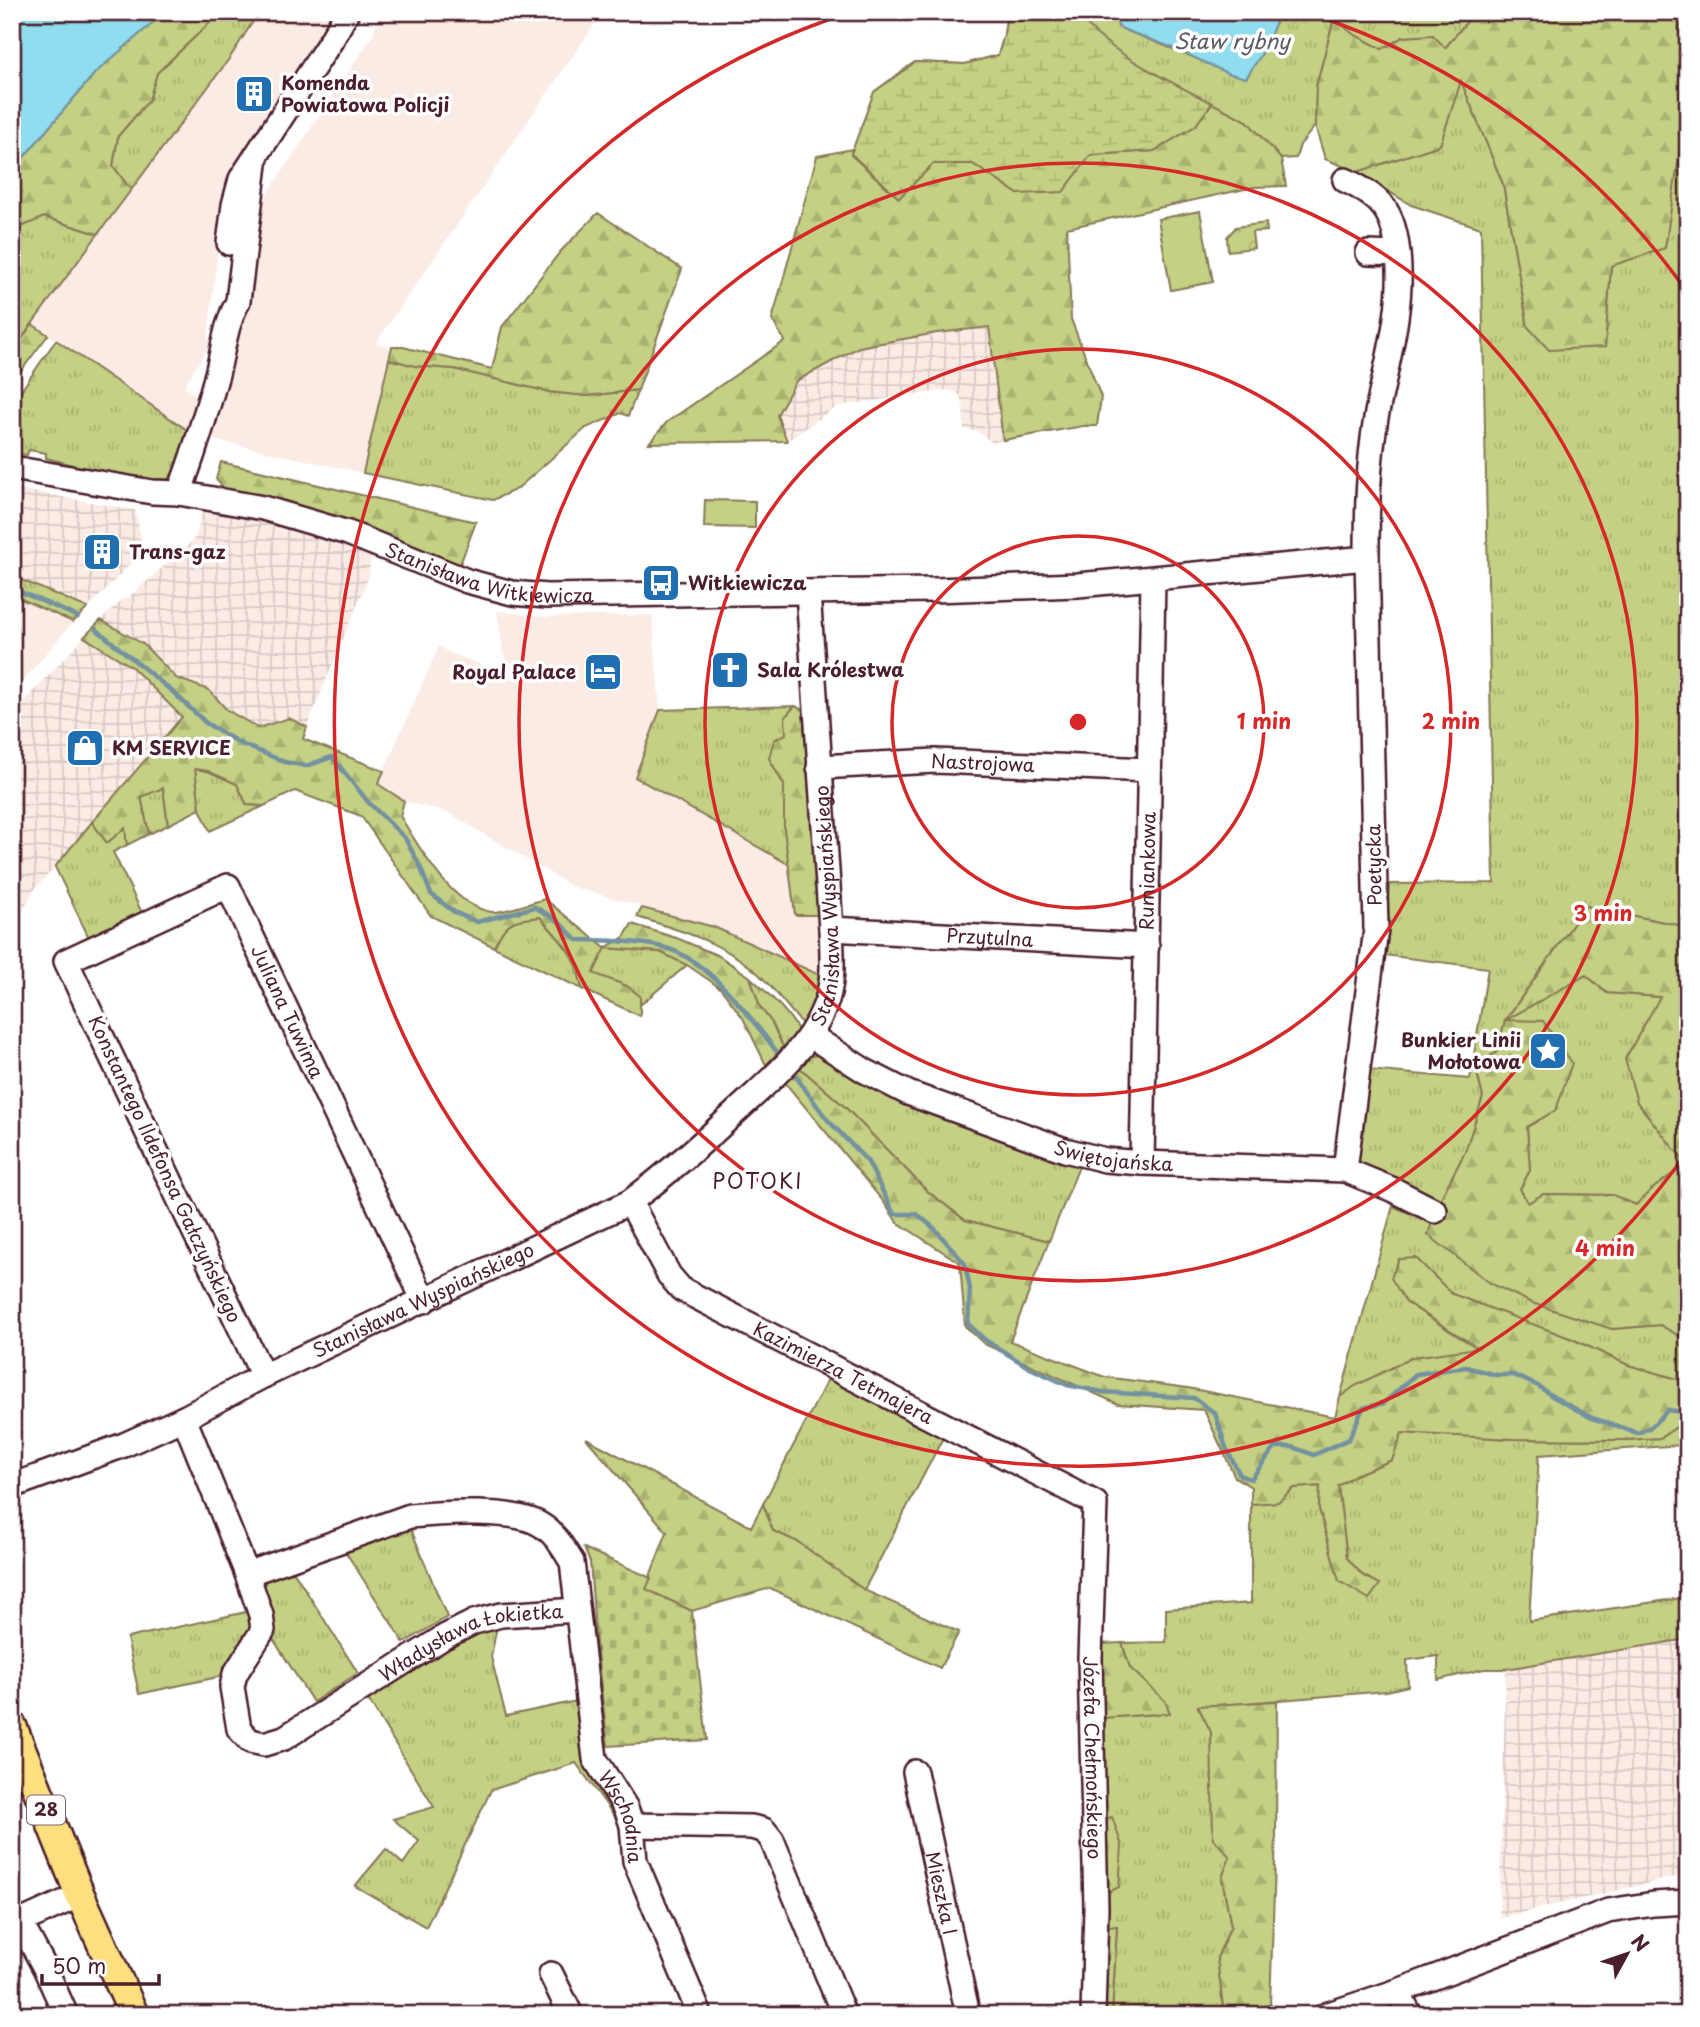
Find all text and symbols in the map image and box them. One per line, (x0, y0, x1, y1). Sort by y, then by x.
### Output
water label: Staw rybny (1174, 24, 1292, 56)
place label: Komenda Powiatowa Policji (281, 68, 450, 118)
building icon: Komenda Powiatowa Policji (233, 73, 275, 115)
building icon: Trans-gaz (81, 531, 123, 573)
street label: Stanisława Witkiewicza (381, 534, 594, 609)
place label: Trans-gaz (129, 537, 226, 565)
bus stop icon: Witkiewicza (640, 562, 682, 604)
place label: Witkiewicza (688, 568, 807, 596)
church icon: Sala Królestwa (709, 649, 751, 691)
hotel icon: Royal Palace (582, 651, 624, 693)
place label: Sala Królestwa (757, 655, 904, 683)
place label: Royal Palace (452, 657, 576, 685)
text: 1 min (1237, 704, 1291, 736)
text: 2 min (1422, 704, 1480, 736)
centre of rings (1066, 710, 1090, 734)
shop icon: KM SERVICE (64, 727, 106, 769)
place label: KM SERVICE (112, 733, 231, 761)
street label: Nastrojowa (930, 746, 1035, 778)
street label: Stanisława Wyspiańskiego (803, 785, 845, 1030)
street label: Rumiankowa (1131, 812, 1162, 931)
street label: Poetycka (1358, 824, 1388, 906)
text: 3 min (1573, 896, 1633, 928)
street label: Przytulna (946, 920, 1034, 953)
street label: Juliana Tuwima (245, 940, 332, 1083)
street label: Konstantego Ildefonsa Gałczyńskiego (82, 1010, 250, 1327)
place label: Bunkier Linii Mołotowa (1401, 1025, 1521, 1075)
place icon: Bunkier Linii Mołotowa (1527, 1030, 1569, 1072)
street label: Świętojańska (1050, 1132, 1174, 1177)
district label: POTOKI (712, 1164, 804, 1196)
text: 4 min (1575, 1231, 1635, 1263)
street label: Stanisława Wyspiańskiego (308, 1235, 538, 1364)
street label: Kazimierza Tetmajera (749, 1314, 939, 1430)
street label: Władysława Łokietka (373, 1596, 564, 1688)
street label: Józefa Chełmońskiego (1077, 1656, 1110, 1860)
street label: Wschodnia (592, 1764, 650, 1865)
road number: 28 (27, 1796, 65, 1824)
street label: Mieszka I (920, 1849, 965, 1937)
north arrow (1592, 1918, 1662, 1988)
text: N (1625, 1928, 1656, 1957)
scale bar (42, 1943, 159, 1987)
text: 50 m (52, 1949, 106, 1981)

